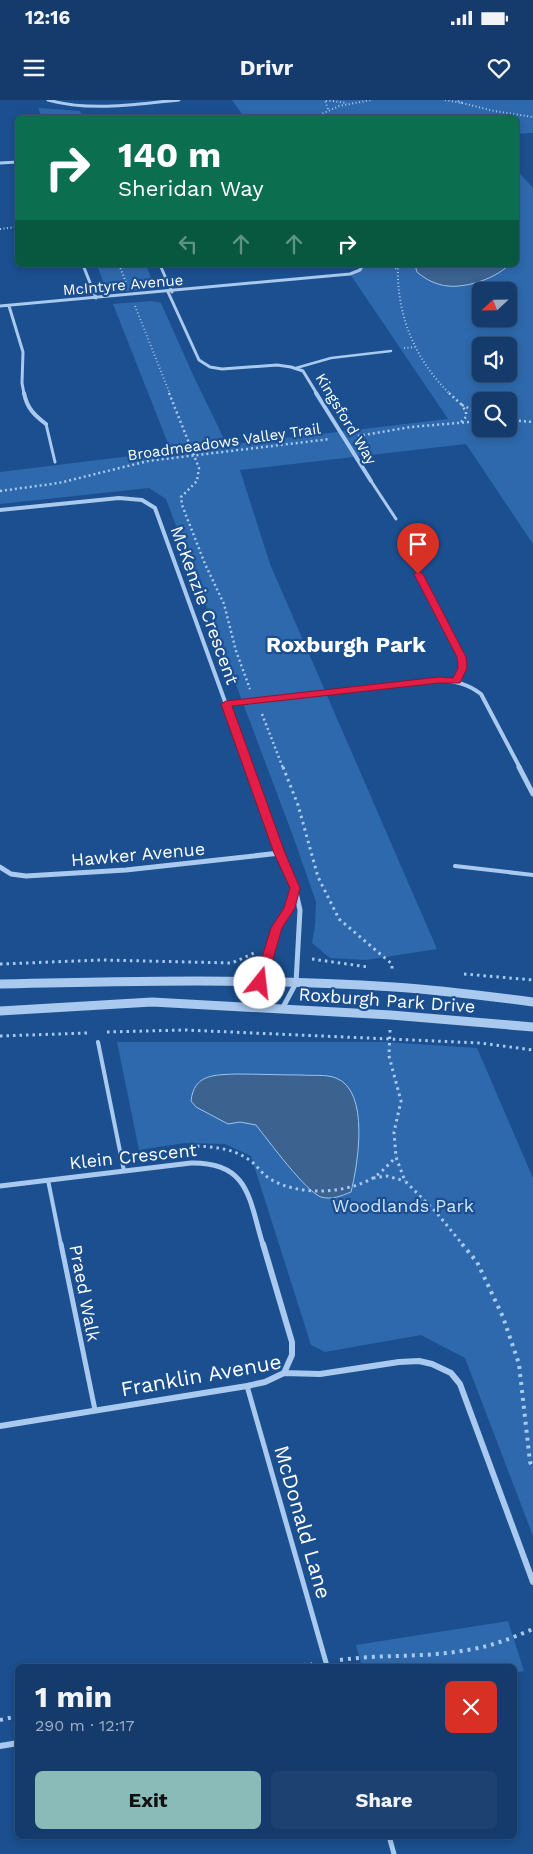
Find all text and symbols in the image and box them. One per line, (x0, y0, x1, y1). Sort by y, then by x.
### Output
text: 12:16 (25, 6, 70, 29)
icon: menu (20, 54, 48, 82)
icon: heart (485, 54, 513, 82)
text: Drivr (240, 55, 293, 80)
text: 140 m (118, 134, 221, 176)
icon: right (35, 135, 100, 200)
text: Sheridan Way (118, 176, 264, 201)
icon: left (174, 230, 202, 258)
icon: ahead (227, 230, 255, 258)
icon: ahead (280, 230, 308, 258)
icon: right (333, 230, 361, 258)
street label: McIntyre Avenue (62, 271, 184, 299)
north arrow (472, 282, 518, 328)
map controls (472, 282, 517, 437)
button: sound (472, 337, 517, 382)
street label: Kingsford Way (312, 370, 380, 468)
button: search (472, 392, 517, 437)
street label: Broadmeadows Valley Trail (126, 419, 322, 464)
street label: McKenzie Crescent (167, 523, 244, 688)
pin (397, 523, 439, 574)
icon: arrive (404, 530, 432, 558)
district label: Roxburgh Park (266, 632, 426, 657)
street label: Hawker Avenue (70, 838, 206, 870)
position arrow (233, 956, 285, 1008)
street label: Roxburgh Park Drive (298, 983, 476, 1017)
street label: Klein Crescent (68, 1139, 198, 1173)
park label: Woodlands Park (332, 1195, 474, 1216)
street label: Praed Walk (65, 1243, 105, 1343)
street label: Franklin Avenue (119, 1349, 283, 1401)
street label: McDonald Lane (269, 1442, 337, 1602)
text: 1 min (35, 1679, 112, 1714)
button: close (445, 1681, 497, 1733)
text: 290 m · 12:17 (35, 1716, 135, 1735)
button: Exit (35, 1771, 261, 1829)
button: Share (271, 1771, 497, 1829)

